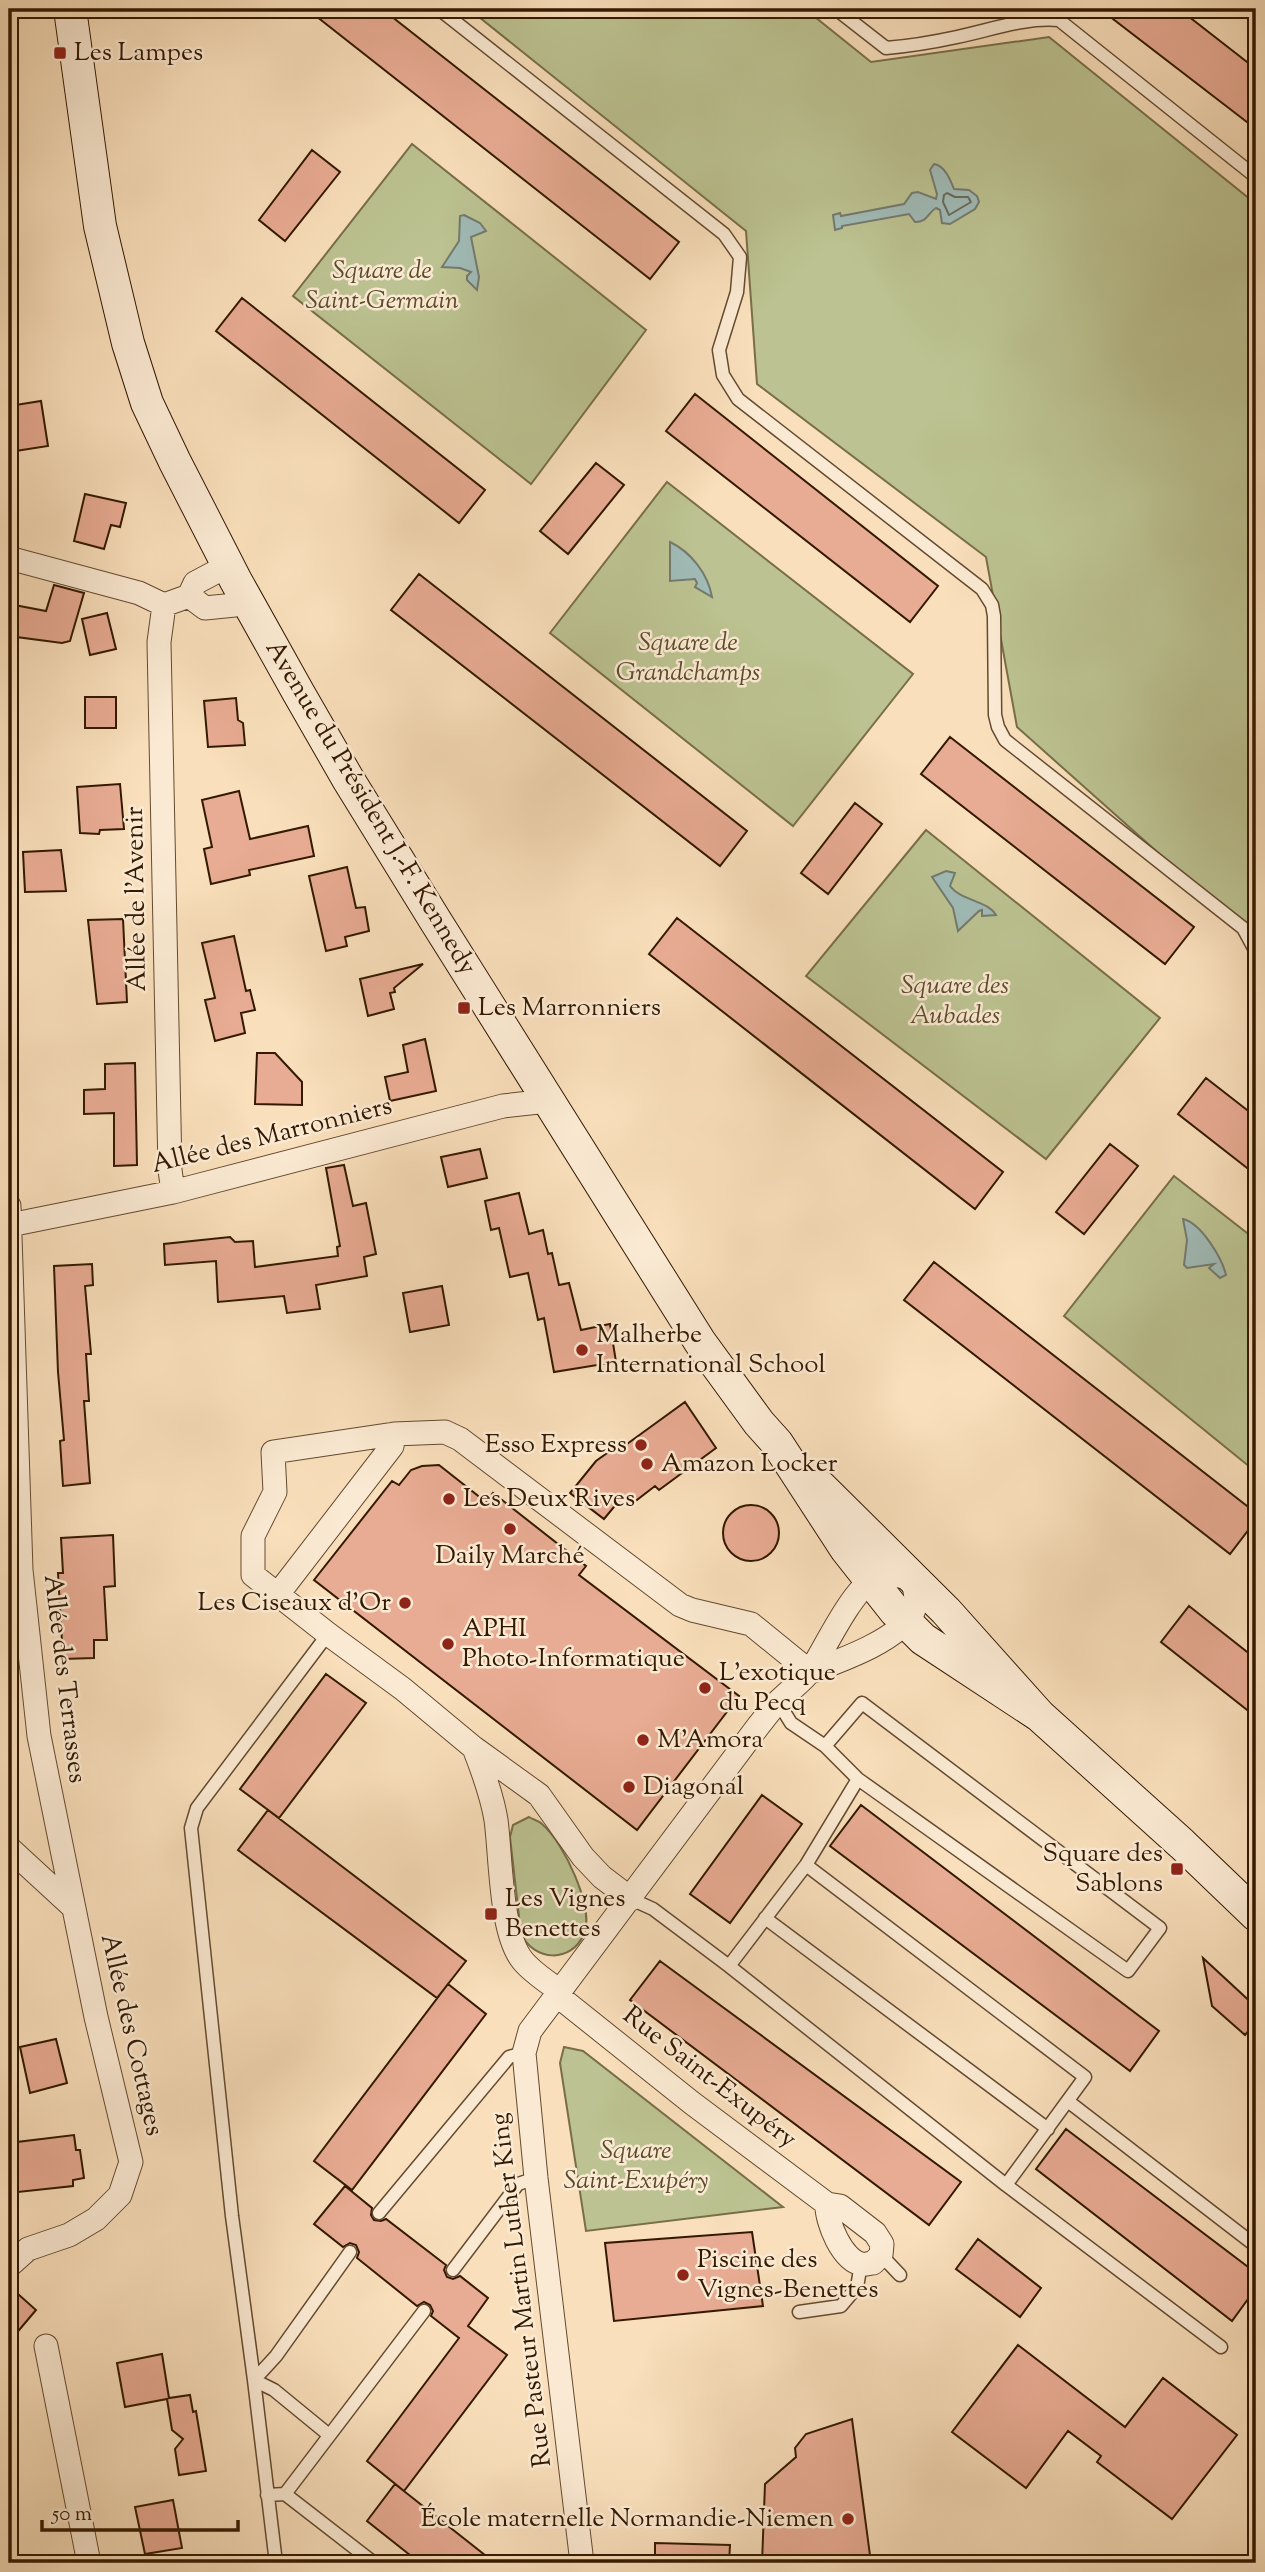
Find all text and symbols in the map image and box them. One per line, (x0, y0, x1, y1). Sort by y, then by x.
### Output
place label: Les Lampes (74, 35, 203, 72)
marker: Les Lampes (52, 45, 68, 61)
park label: Square de Saint-Germain (305, 253, 459, 320)
park label: Square de Grandchamps (616, 625, 760, 692)
street label: Avenue du Président J.-F. Kennedy (255, 634, 485, 982)
street label: Allée de l'Avenir (117, 806, 157, 992)
park label: Square des Aubades (901, 968, 1009, 1035)
place label: Les Marronniers (478, 990, 661, 1027)
marker: Les Marronniers (456, 1000, 472, 1016)
street label: Allée des Marronniers (148, 1088, 396, 1184)
place label: Malherbe International School (596, 1317, 826, 1384)
marker: Malherbe International School (574, 1342, 590, 1358)
place label: Esso Express (485, 1427, 627, 1464)
marker: Esso Express (633, 1437, 649, 1453)
place label: Amazon Locker (661, 1446, 838, 1483)
marker: Amazon Locker (639, 1456, 655, 1472)
place label: Les Deux Rives (463, 1481, 635, 1518)
marker: Les Deux Rives (441, 1491, 457, 1507)
marker: Daily Marché (502, 1521, 518, 1537)
place label: Daily Marché (435, 1538, 585, 1575)
street label: Allée des Terrasses (33, 1573, 95, 1785)
place label: Les Ciseaux d'Or (198, 1585, 391, 1622)
marker: Les Ciseaux d'Or (397, 1595, 413, 1611)
place label: APHI Photo-Informatique (462, 1611, 685, 1678)
marker: APHI Photo-Informatique (440, 1636, 456, 1652)
place label: L'exotique du Pecq (719, 1655, 836, 1722)
marker: L'exotique du Pecq (697, 1680, 713, 1696)
place label: M'Amora (657, 1722, 763, 1759)
marker: M'Amora (635, 1732, 651, 1748)
place label: Diagonal (643, 1769, 744, 1806)
marker: Diagonal (621, 1779, 637, 1795)
place label: Square des Sablons (1042, 1836, 1163, 1903)
marker: Square des Sablons (1169, 1861, 1185, 1877)
place label: Les Vignes Benettes (505, 1881, 625, 1948)
marker: Les Vignes Benettes (483, 1906, 499, 1922)
street label: Allée des Cottages (90, 1930, 172, 2140)
street label: Rue Saint-Exupéry (614, 1998, 804, 2158)
street label: Rue Pasteur Martin Luther King (482, 2111, 562, 2469)
park label: Square Saint-Exupéry (564, 2133, 708, 2200)
place label: Piscine des Vignes-Benettes (697, 2242, 878, 2309)
marker: Piscine des Vignes-Benettes (675, 2267, 691, 2283)
scale bar (42, 2488, 238, 2532)
text: 50 m (51, 2500, 92, 2530)
place label: École maternelle Normandie-Niemen (421, 2501, 834, 2538)
marker: École maternelle Normandie-Niemen (840, 2511, 856, 2527)

